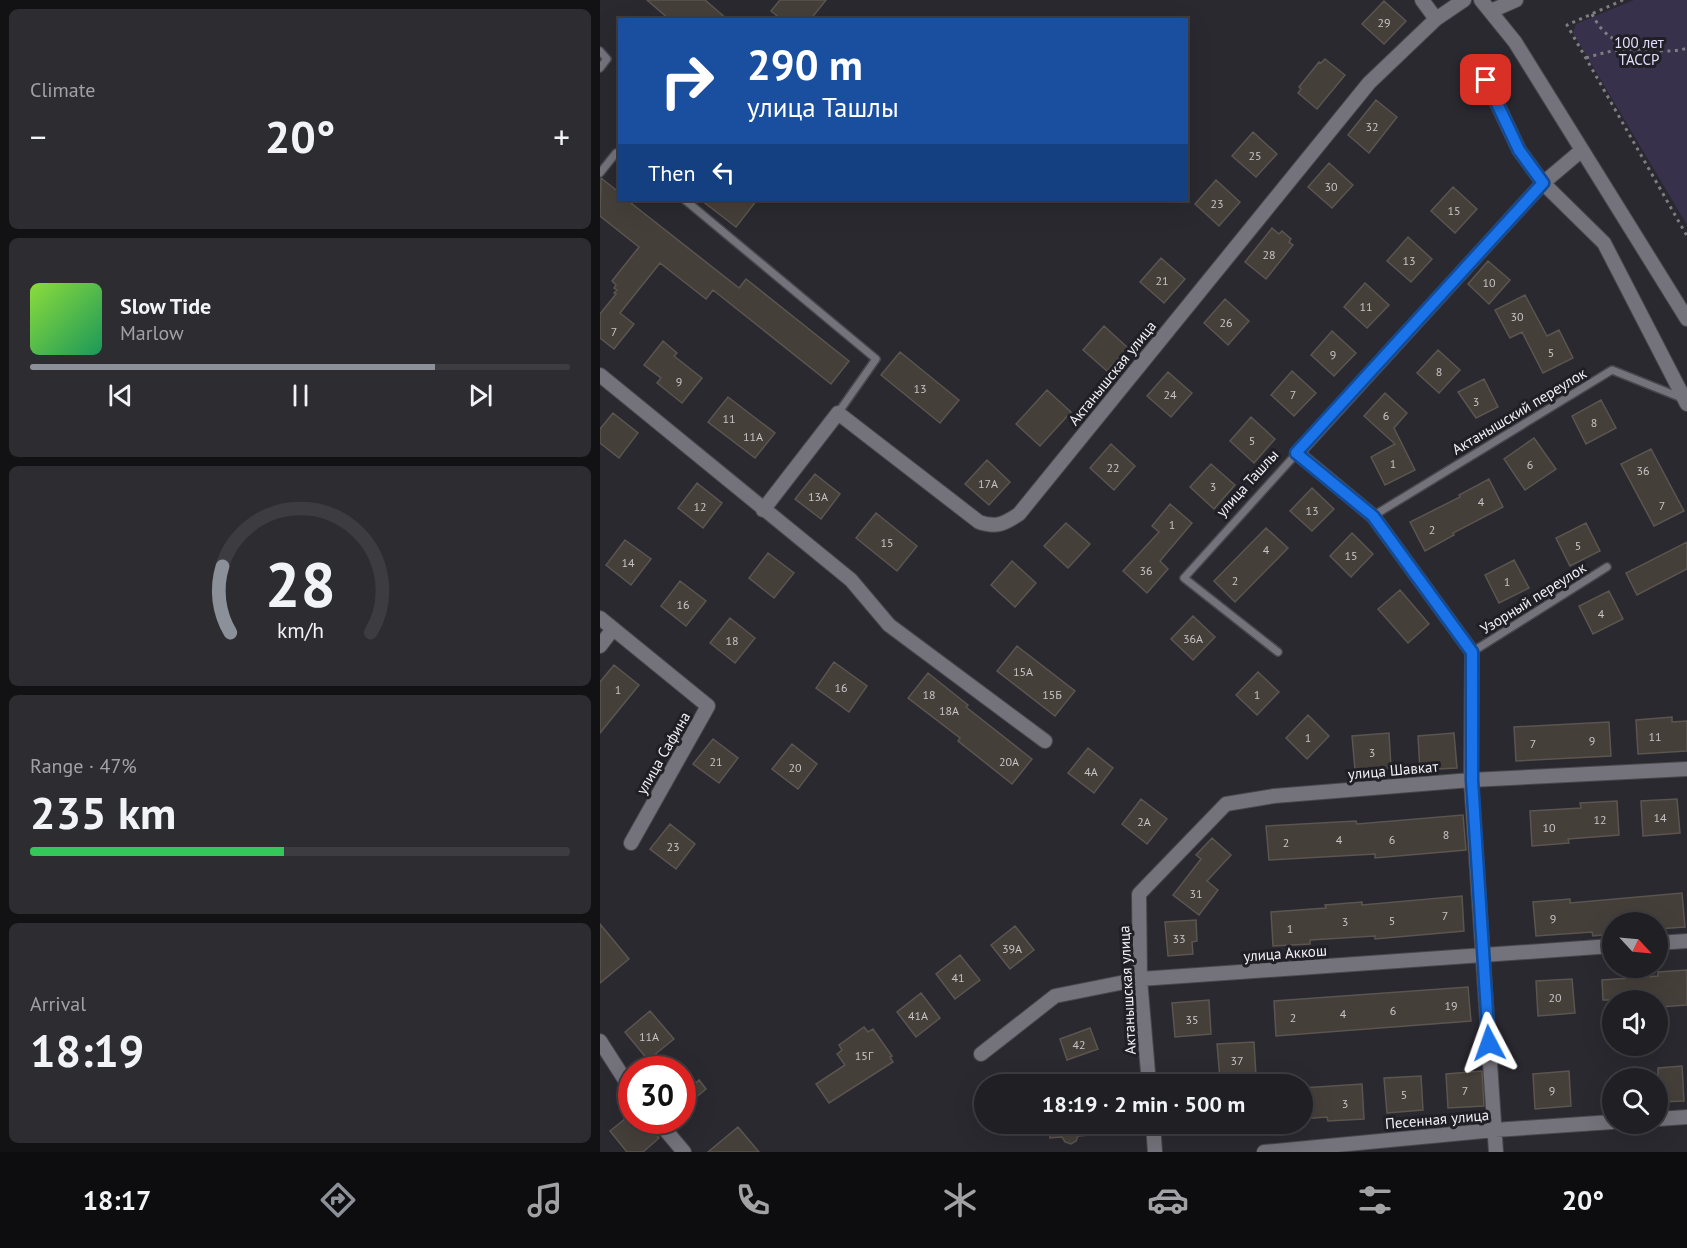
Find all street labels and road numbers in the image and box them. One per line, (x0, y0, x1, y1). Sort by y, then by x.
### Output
street label: Актанышская улица (1064, 317, 1160, 429)
street label: Актанышский переулок (1448, 363, 1590, 459)
street label: улица Ташлы (1212, 445, 1282, 521)
street label: Узорный переулок (1477, 557, 1590, 638)
street label: улица Сафина (632, 708, 694, 798)
street label: улица Шавкат (1347, 757, 1439, 783)
street label: Актанышская улица (1114, 925, 1140, 1055)
street label: улица Аккош (1243, 941, 1327, 965)
street label: Песенная улица (1384, 1105, 1490, 1133)

